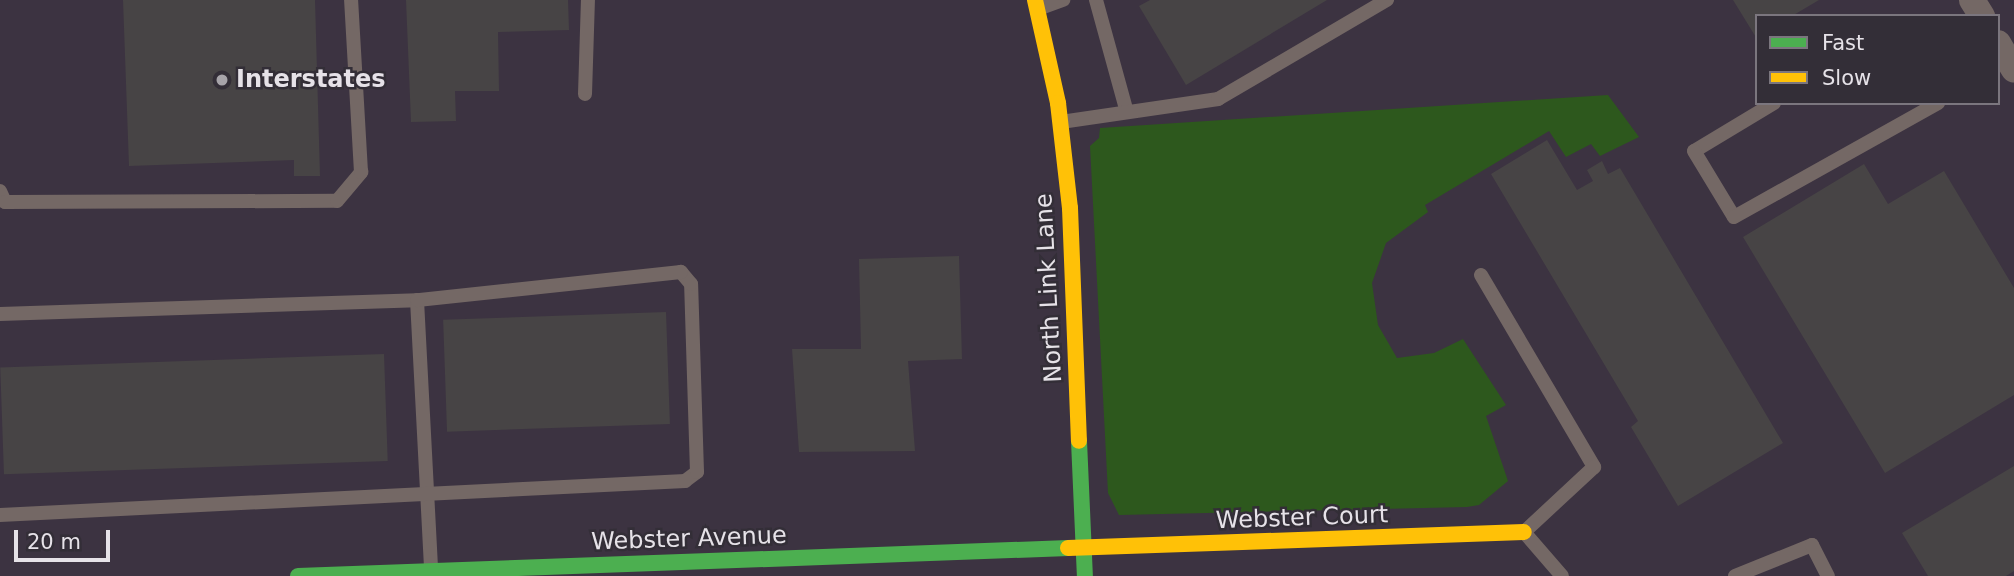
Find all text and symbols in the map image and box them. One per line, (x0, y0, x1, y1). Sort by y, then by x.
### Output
legend (1755, 14, 2000, 105)
text: Fast (1822, 31, 1864, 55)
place label: Interstates (236, 66, 386, 94)
text: Slow (1822, 66, 1871, 90)
marker: Interstates (214, 72, 230, 88)
street label: North Link Lane (1030, 193, 1068, 383)
street label: Webster Court (1215, 501, 1389, 535)
scale bar (18, 516, 114, 560)
street label: Webster Avenue (591, 521, 787, 557)
text: 20 m (27, 530, 81, 554)

